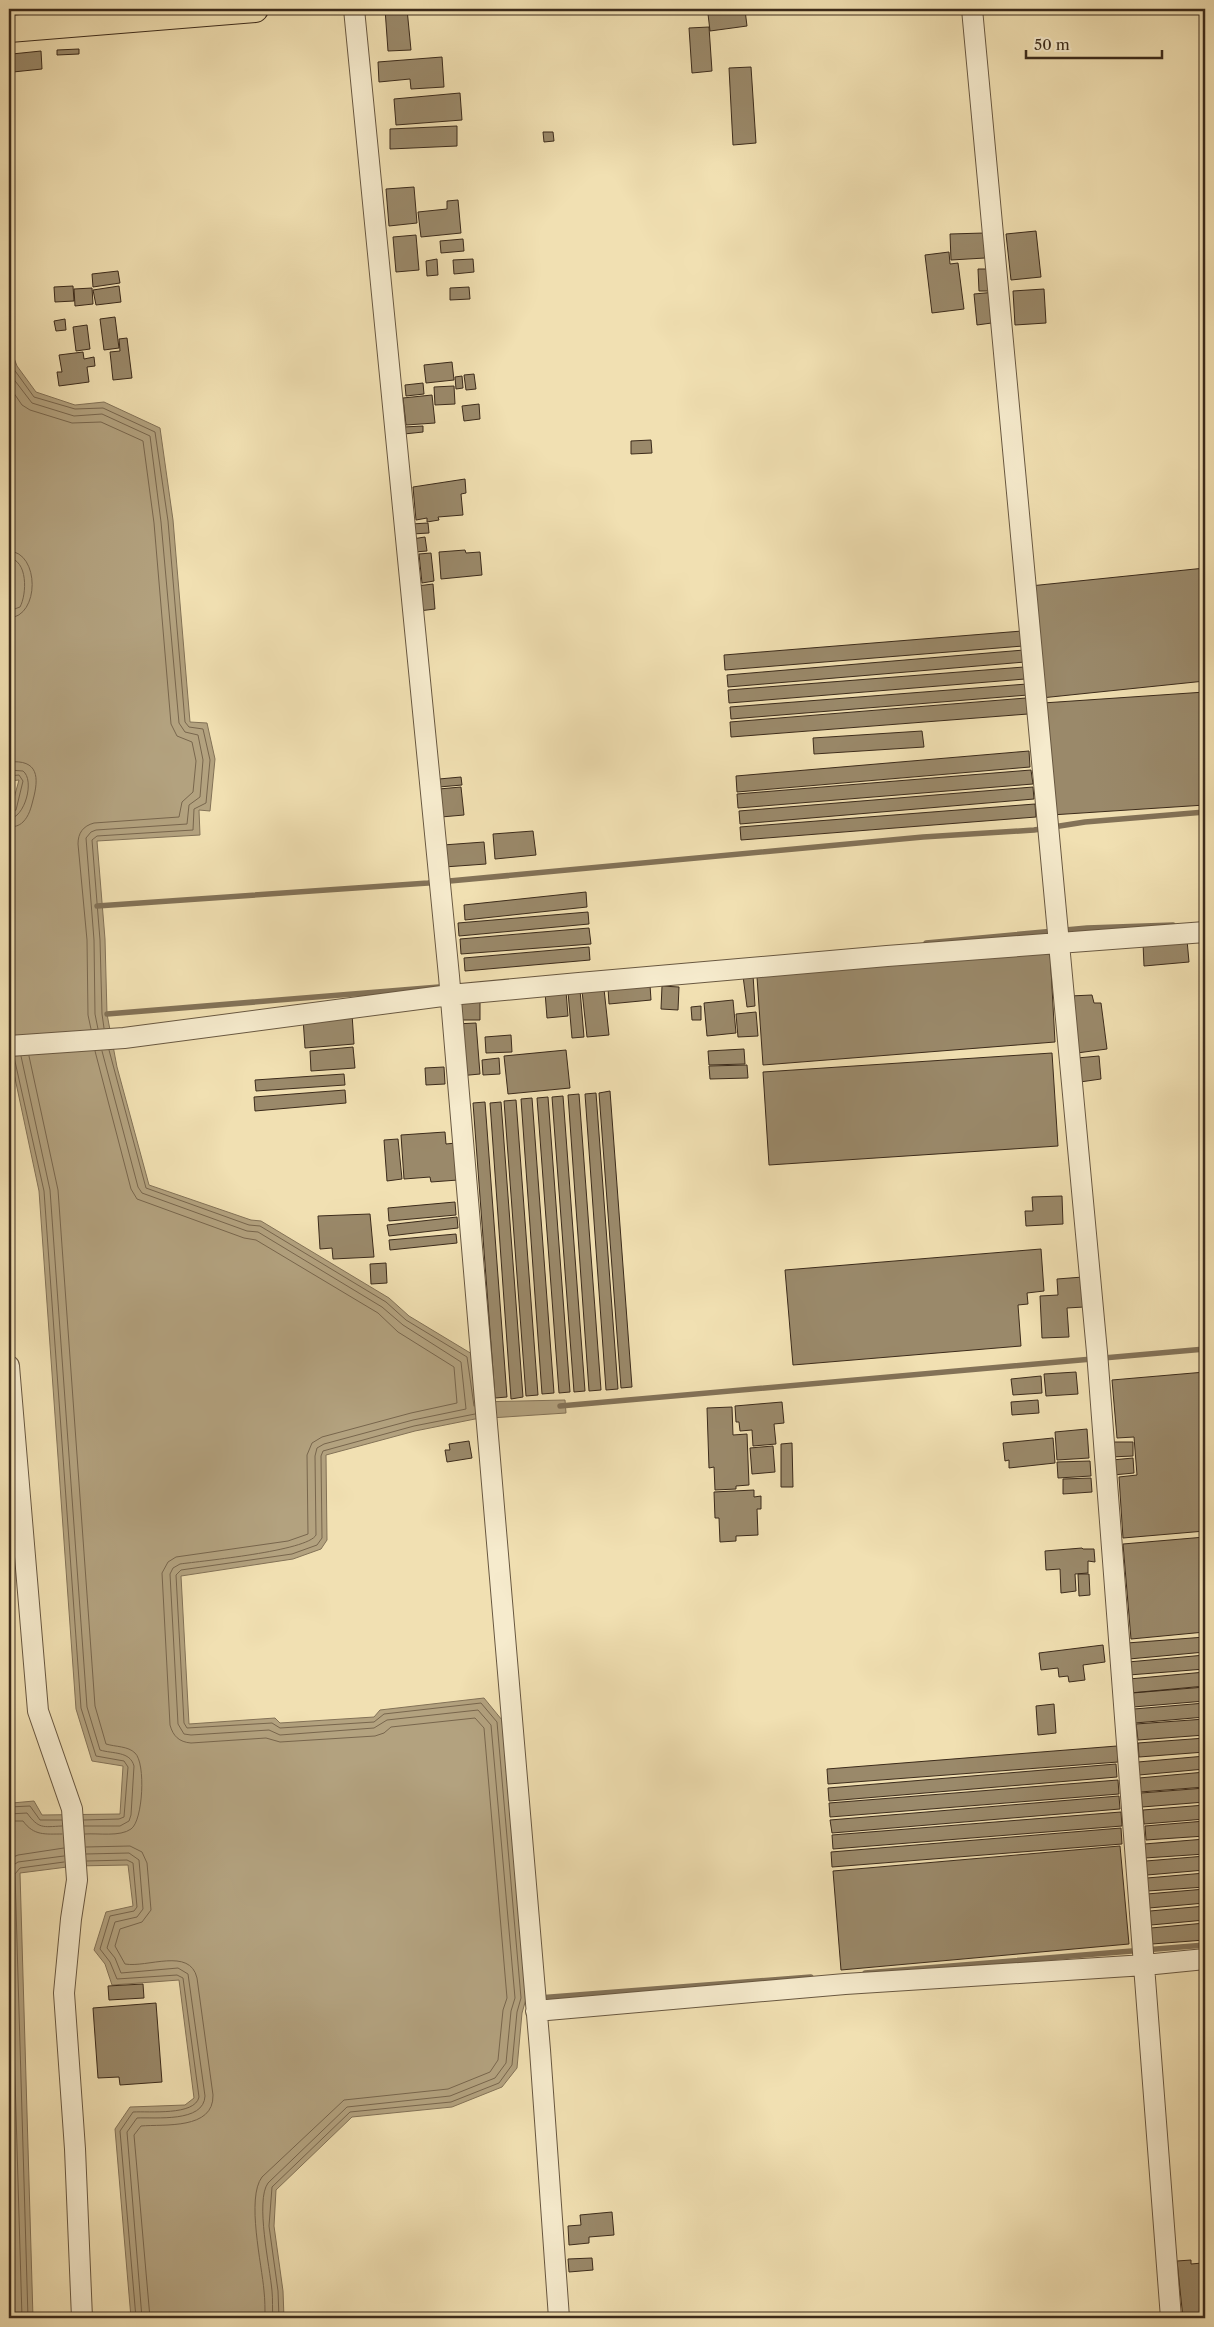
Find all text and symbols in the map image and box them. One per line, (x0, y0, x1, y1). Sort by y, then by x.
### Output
scale bar (1026, 28, 1163, 60)
text: 50 m (1034, 35, 1070, 54)

